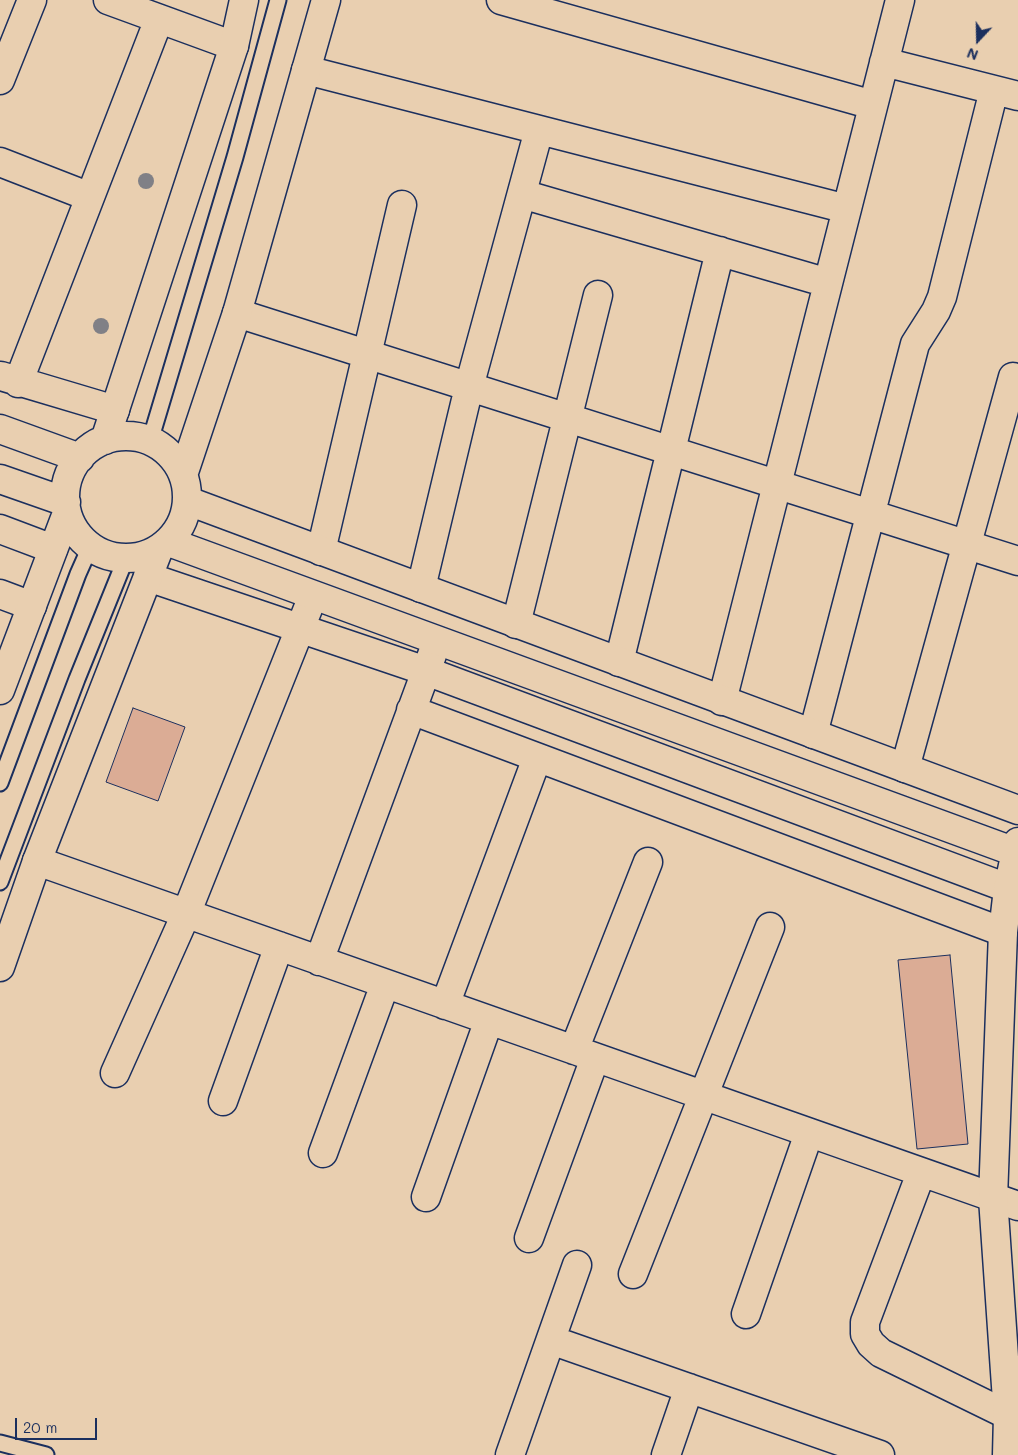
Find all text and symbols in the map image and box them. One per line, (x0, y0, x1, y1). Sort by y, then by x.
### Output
north arrow (953, 15, 1003, 65)
text: N (964, 44, 981, 65)
scale bar (18, 1408, 100, 1440)
text: 20 m (23, 1417, 57, 1437)

